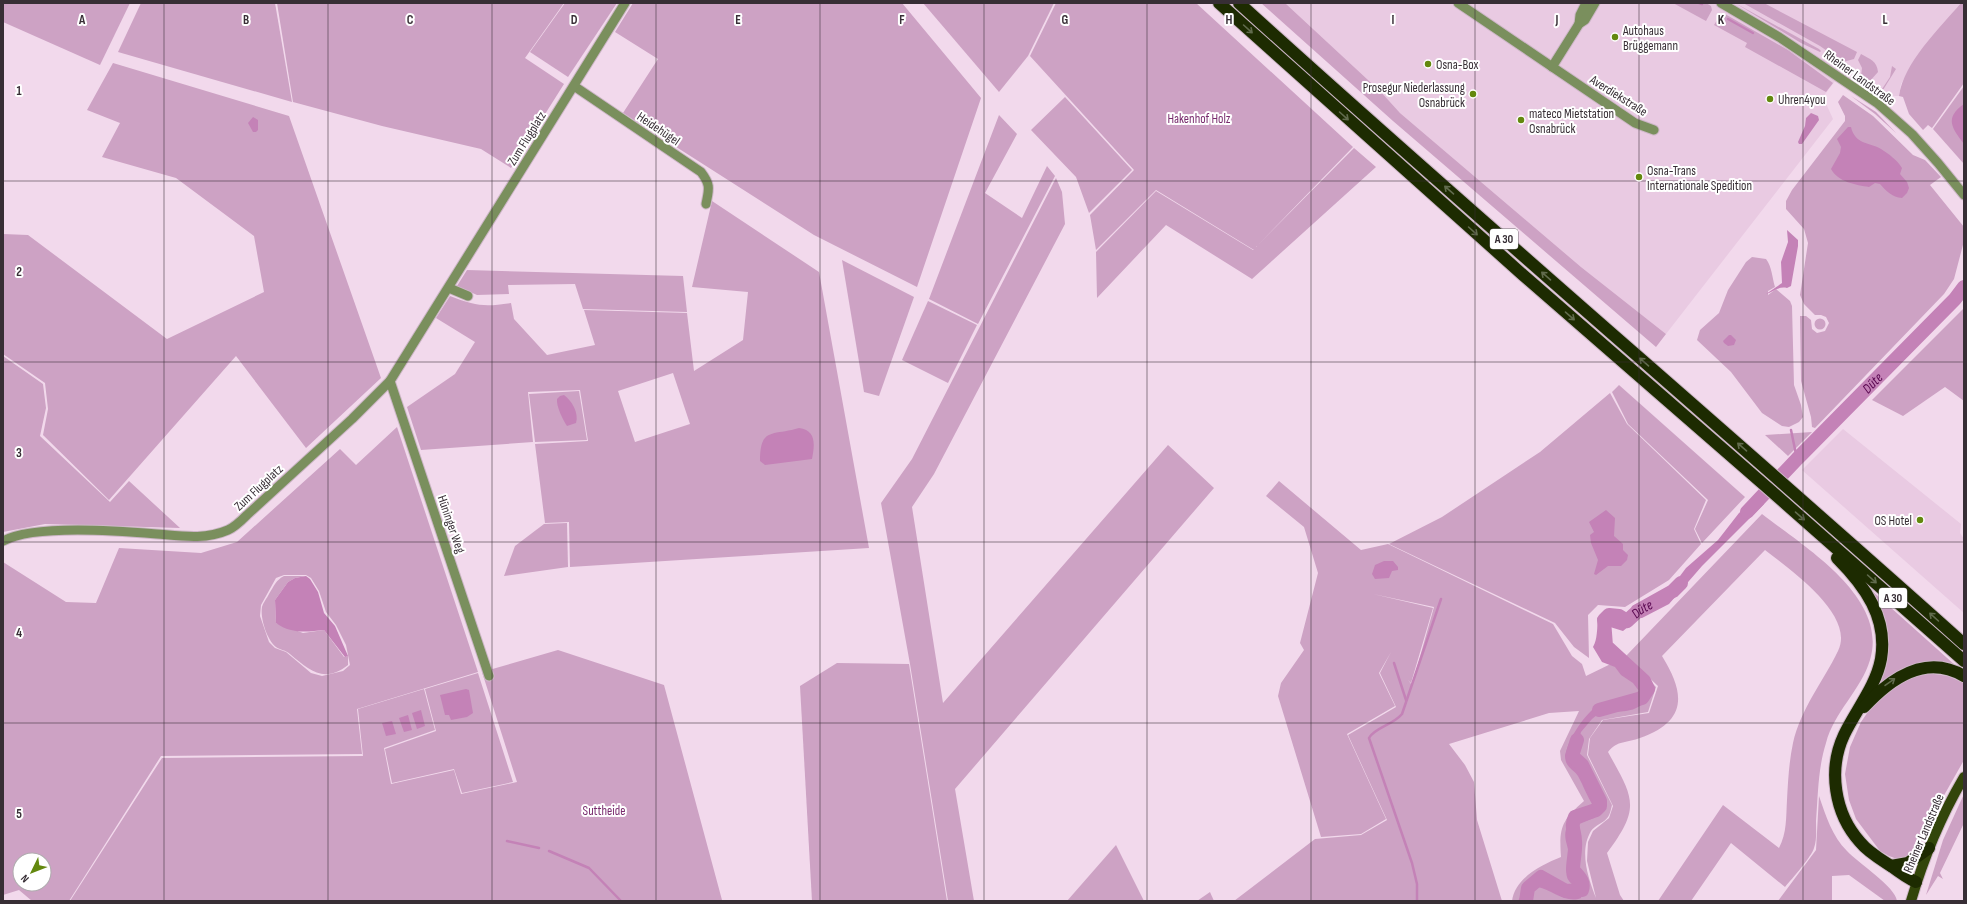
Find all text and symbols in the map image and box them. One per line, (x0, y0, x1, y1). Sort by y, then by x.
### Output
text: A (78, 12, 86, 28)
text: B (243, 12, 249, 28)
text: C (407, 12, 414, 28)
text: D (571, 12, 578, 28)
text: E (735, 12, 741, 28)
text: F (899, 12, 905, 28)
text: G (1062, 12, 1069, 28)
text: H (1226, 12, 1233, 28)
text: I (1392, 12, 1395, 28)
text: J (1555, 12, 1559, 28)
text: K (1718, 12, 1725, 28)
text: L (1882, 12, 1888, 28)
place label: Autohaus Brüggemann (1622, 23, 1678, 54)
one-way arrow (1242, 24, 1252, 33)
marker: Autohaus Brüggemann (1610, 32, 1620, 42)
street label: Rheiner Landstraße (1821, 47, 1898, 109)
place label: Osna-Box (1436, 57, 1479, 73)
marker: Osna-Box (1423, 59, 1433, 69)
street label: Averdiekstraße (1586, 71, 1650, 120)
place label: Prosegur Niederlassung Osnabrück (1363, 80, 1465, 111)
text: 1 (16, 83, 22, 99)
marker: Prosegur Niederlassung Osnabrück (1468, 89, 1478, 99)
place label: Uhren4you (1778, 92, 1826, 108)
marker: Uhren4you (1765, 94, 1775, 104)
place label: mateco Mietstation Osnabrück (1529, 106, 1614, 137)
street label: Zum Flugplatz (504, 108, 550, 168)
street label: Heidehügel (634, 109, 683, 149)
park label: Hakenhof Holz (1168, 111, 1231, 127)
one-way arrow (1339, 112, 1349, 121)
marker: mateco Mietstation Osnabrück (1516, 115, 1526, 125)
place label: Osna-Trans Internationale Spedition (1647, 163, 1752, 194)
marker: Osna-Trans Internationale Spedition (1634, 172, 1644, 182)
one-way arrow (1443, 186, 1454, 195)
one-way arrow (1467, 226, 1478, 235)
road number: A 30 (1490, 229, 1518, 249)
text: 2 (16, 264, 22, 280)
one-way arrow (1542, 272, 1552, 281)
one-way arrow (1565, 312, 1576, 321)
one-way arrow (1639, 357, 1649, 366)
water label: Düte (1859, 369, 1887, 397)
one-way arrow (1737, 443, 1747, 452)
text: 3 (16, 445, 22, 461)
street label: Zum Flugplatz (231, 461, 287, 514)
street label: Hüninger Weg (434, 493, 468, 555)
one-way arrow (1794, 511, 1805, 520)
place label: OS Hotel (1875, 513, 1912, 529)
marker: OS Hotel (1915, 515, 1925, 525)
one-way arrow (1867, 574, 1877, 583)
road number: A 30 (1879, 588, 1907, 608)
water label: Düte (1628, 596, 1656, 622)
one-way arrow (1929, 613, 1940, 622)
text: 4 (16, 625, 22, 641)
one-way arrow (1884, 678, 1895, 686)
street label: Rheiner Landstraße (1900, 791, 1948, 875)
park label: Suttheide (583, 803, 625, 819)
text: 5 (16, 806, 22, 822)
north arrow (12, 852, 52, 892)
text: N (18, 872, 32, 885)

